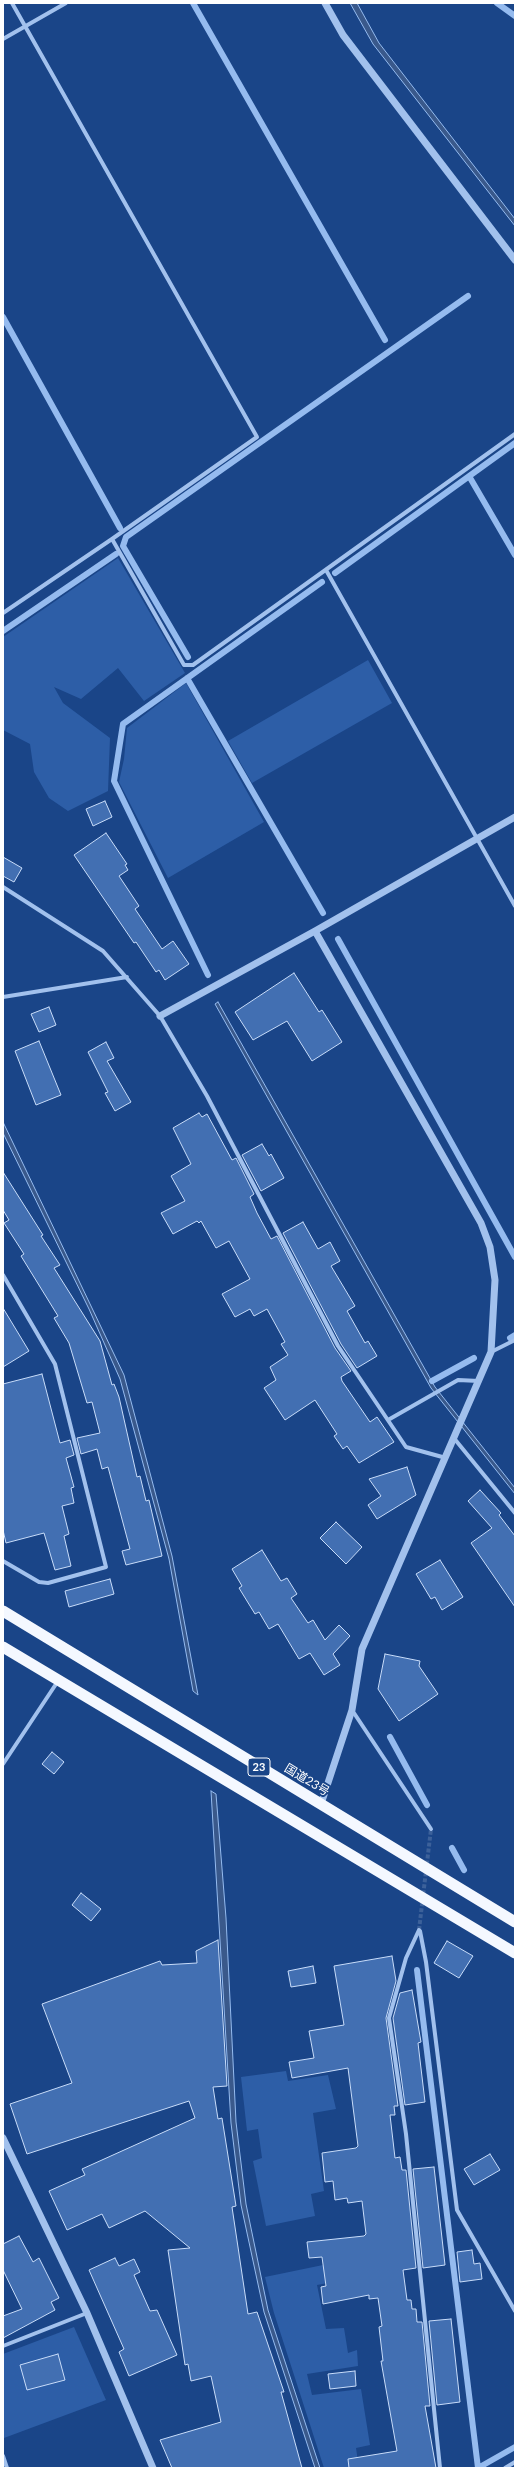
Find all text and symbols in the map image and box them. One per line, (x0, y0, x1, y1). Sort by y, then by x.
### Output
road number: 23 (248, 1758, 270, 1776)
street label: 国道23号 (282, 1761, 332, 1799)

